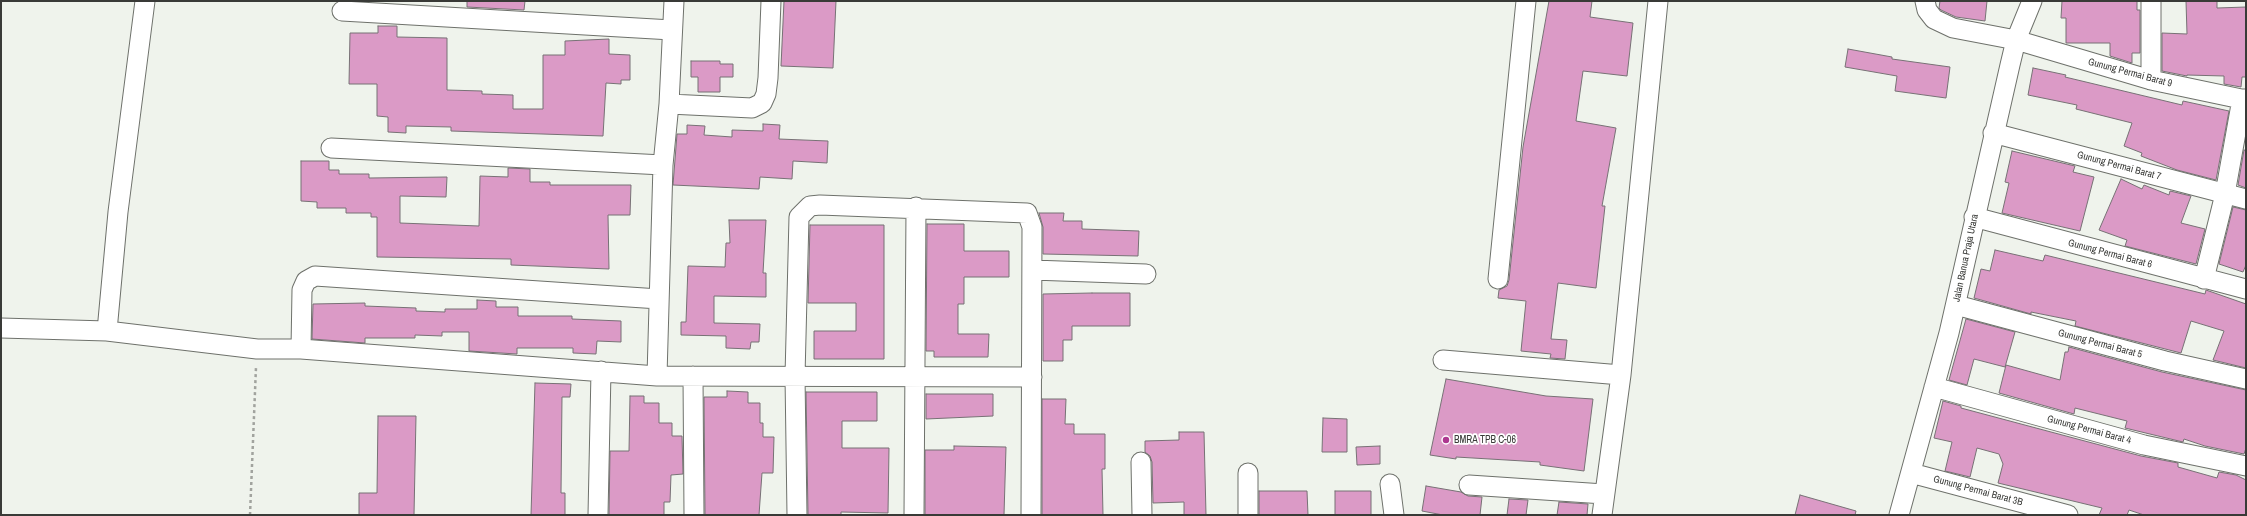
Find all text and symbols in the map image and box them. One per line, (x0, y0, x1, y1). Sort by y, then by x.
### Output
street label: Gunung Permai Barat 9 (2087, 56, 2173, 90)
street label: Gunung Permai Barat 7 (2076, 149, 2162, 183)
street label: Jalan Banua Praja Utara (1951, 213, 1981, 303)
street label: Gunung Permai Barat 6 (2067, 237, 2153, 271)
street label: Gunung Permai Barat 5 (2057, 327, 2143, 361)
street label: Gunung Permai Barat 4 (2046, 413, 2132, 447)
place label: BMRA TPB C-06 (1454, 434, 1516, 446)
marker: BMRA TPB C-06 (1441, 435, 1451, 445)
street label: Gunung Permai Barat 3B (1932, 473, 2024, 509)

